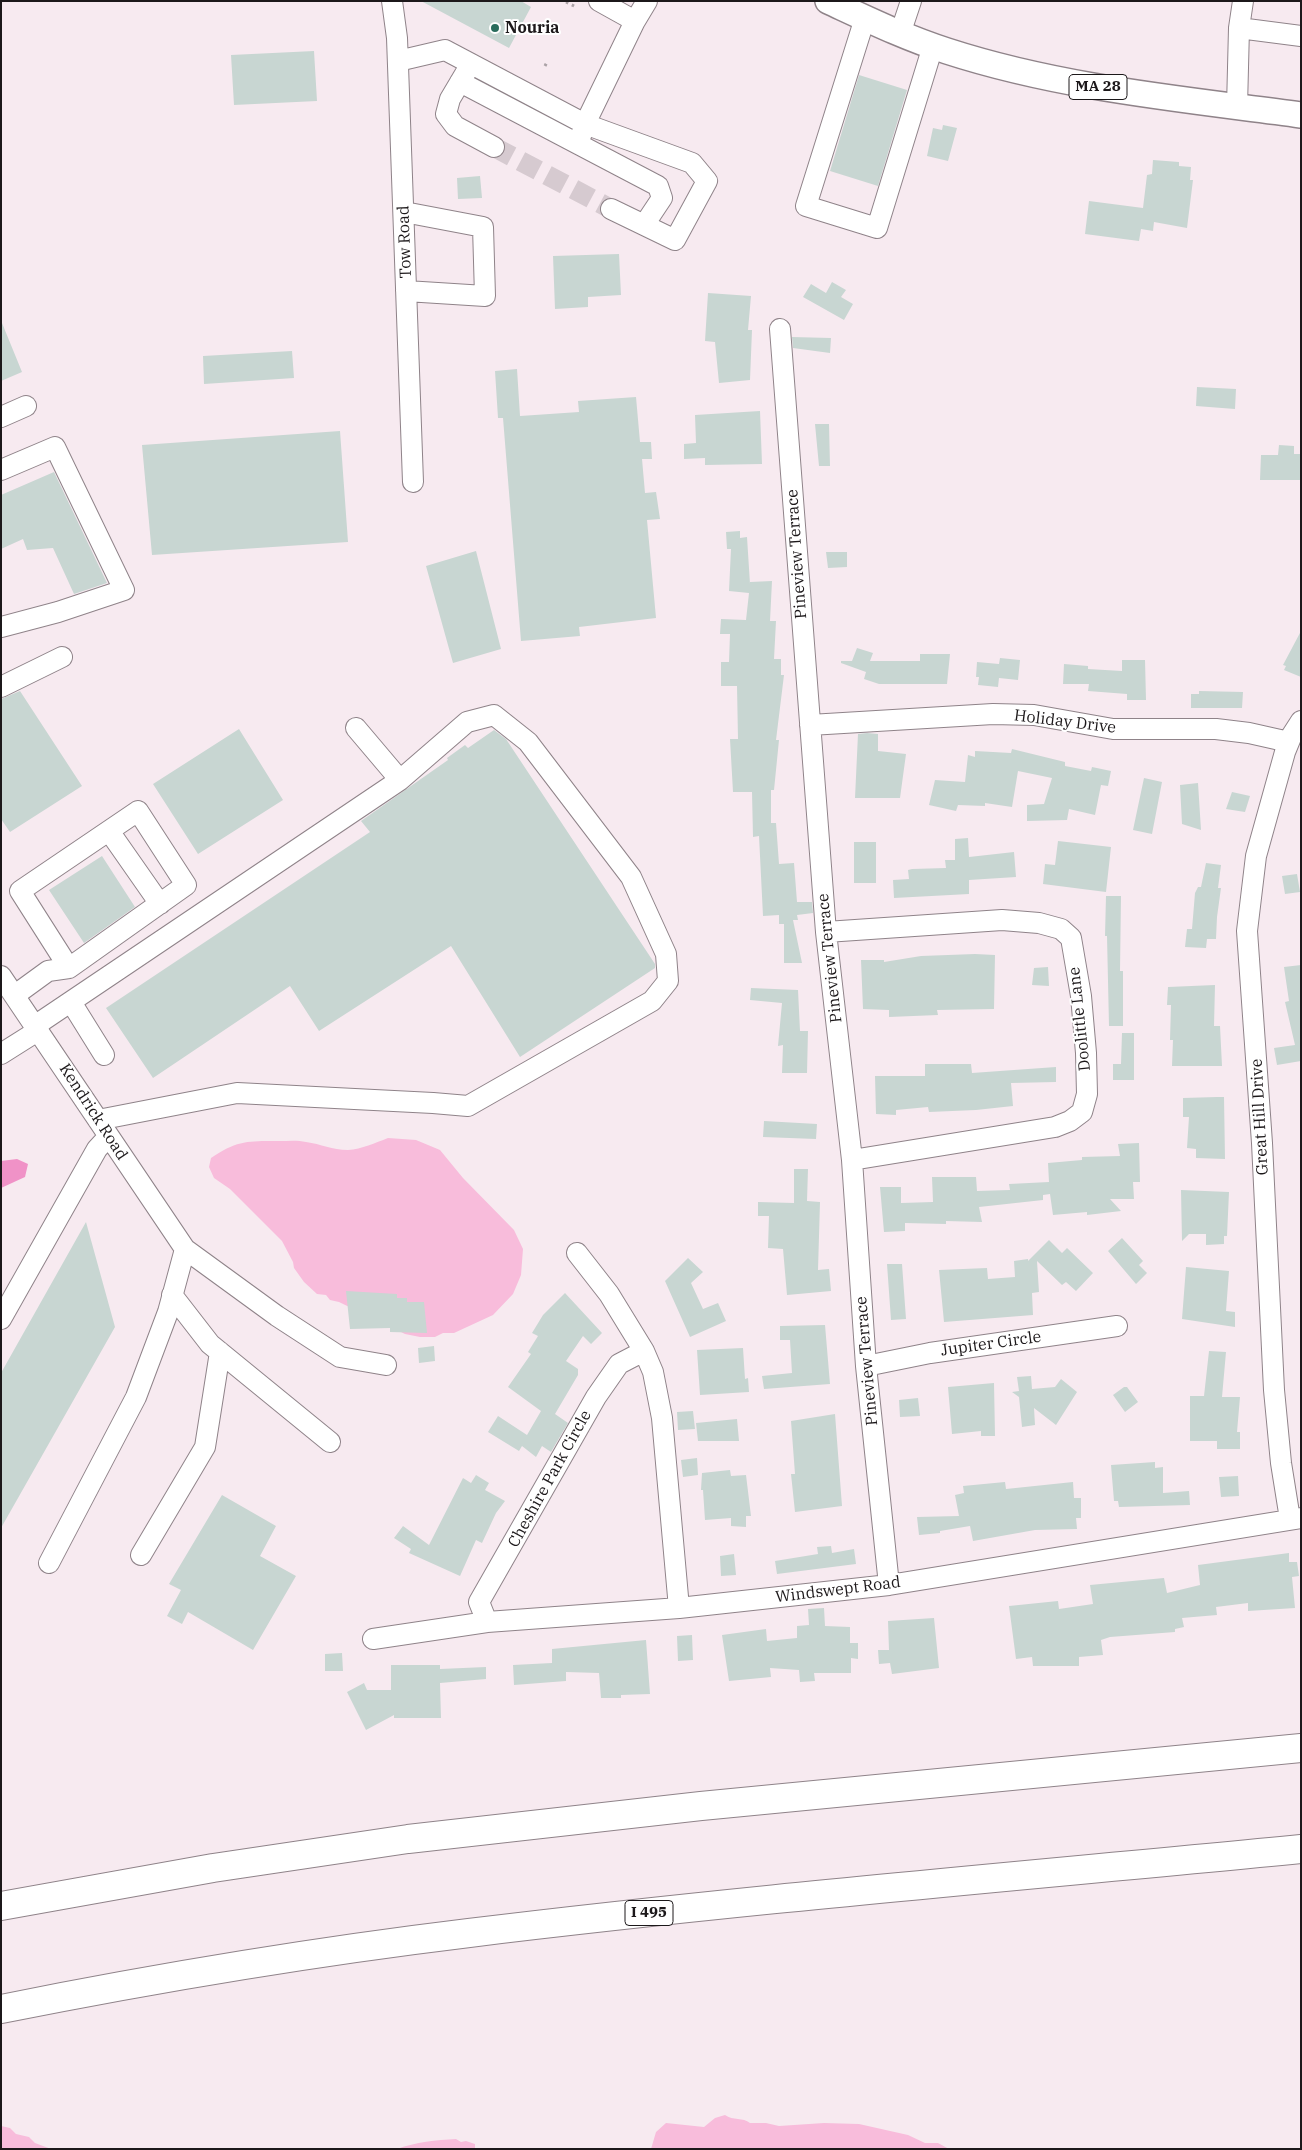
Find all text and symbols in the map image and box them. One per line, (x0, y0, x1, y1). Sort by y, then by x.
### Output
place label: Nouria (505, 18, 559, 38)
marker: Nouria (489, 22, 501, 34)
road number: MA 28 (1069, 74, 1127, 100)
street label: Tow Road (394, 205, 416, 279)
street label: Pineview Terrace (783, 488, 811, 620)
street label: Holiday Drive (1013, 706, 1117, 738)
street label: Pineview Terrace (814, 892, 846, 1024)
street label: Doolittle Lane (1065, 966, 1095, 1072)
street label: Great Hill Drive (1247, 1058, 1273, 1176)
street label: Kendrick Road (55, 1060, 131, 1164)
street label: Pineview Terrace (852, 1295, 882, 1427)
street label: Jupiter Circle (940, 1327, 1042, 1361)
street label: Cheshire Park Circle (504, 1407, 596, 1551)
street label: Windswept Road (774, 1573, 902, 1607)
road number: I 495 (625, 1900, 673, 1926)

